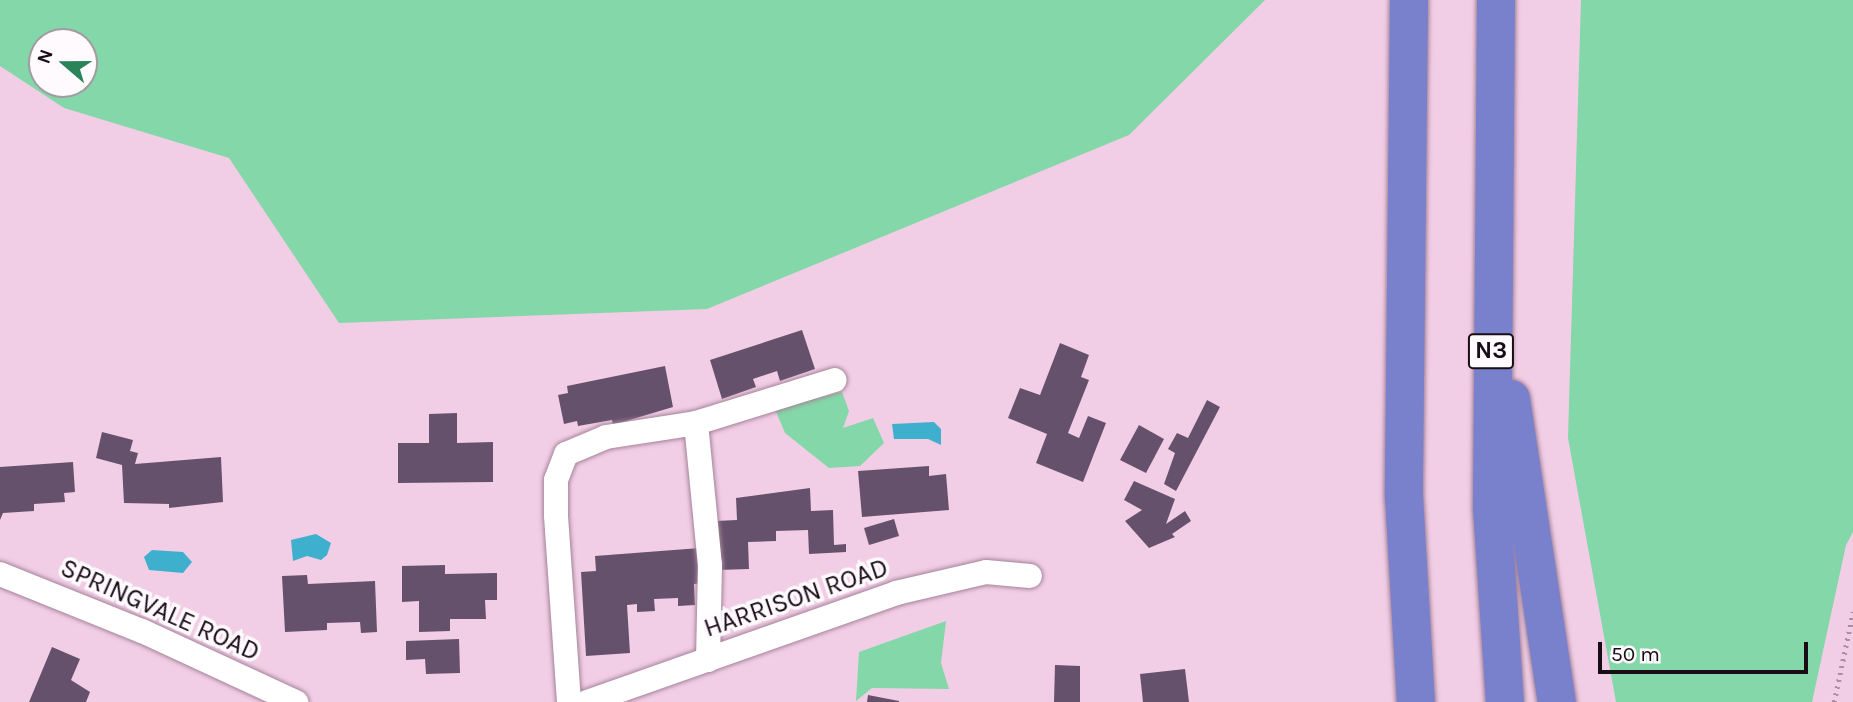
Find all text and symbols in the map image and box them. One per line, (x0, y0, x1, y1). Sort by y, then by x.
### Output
north arrow (28, 28, 98, 98)
text: N (32, 46, 58, 67)
road number: N3 (1466, 330, 1516, 372)
street label: SPRINGVALE ROAD (56, 552, 264, 668)
street label: HARRISON ROAD (700, 552, 892, 644)
scale bar (1601, 628, 1811, 672)
text: 50 m (1611, 642, 1660, 666)

